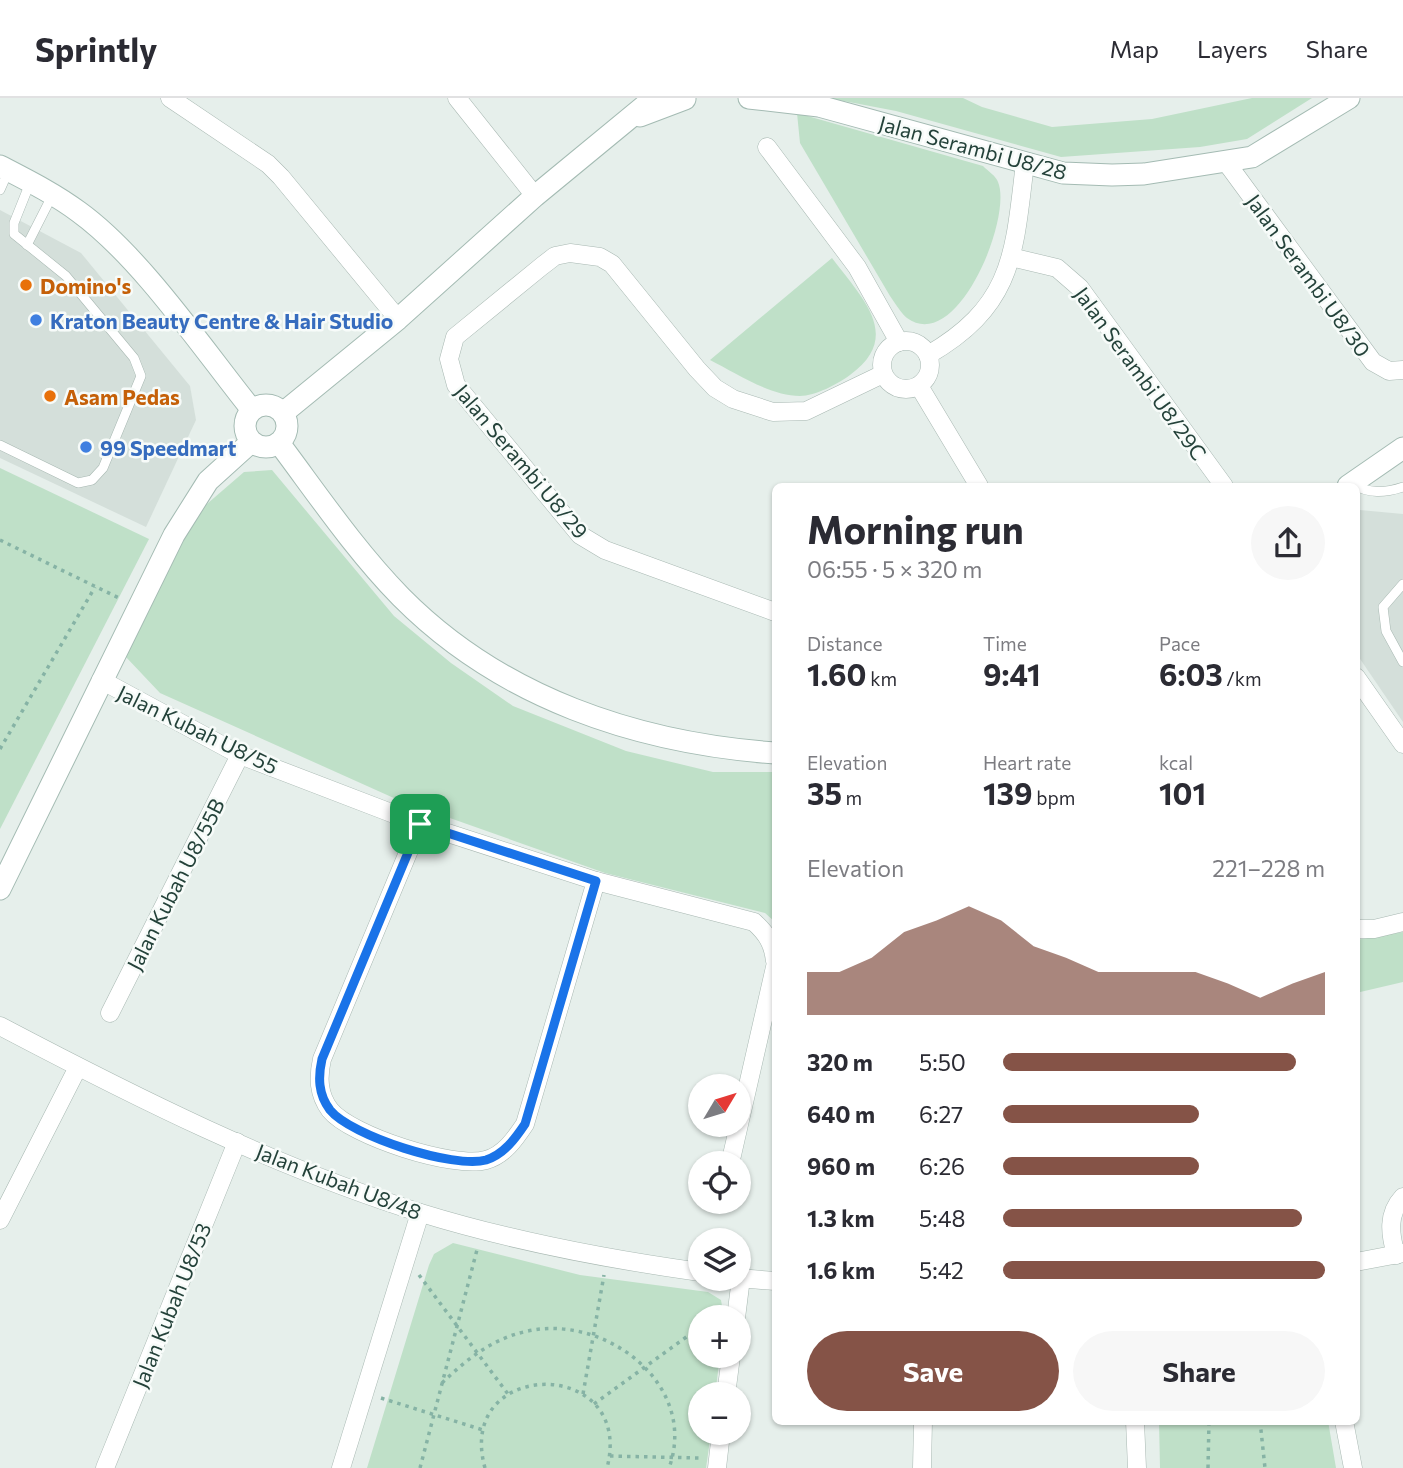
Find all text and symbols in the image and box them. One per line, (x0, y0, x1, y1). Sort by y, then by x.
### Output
text: Sprintly (35, 28, 157, 69)
text: Map (1110, 34, 1159, 63)
text: Layers (1197, 34, 1268, 63)
text: Share (1306, 34, 1368, 63)
street label: Jalan Serambi U8/28 (876, 110, 1070, 184)
street label: Jalan Serambi U8/30 (1242, 189, 1376, 361)
place label: Domino's (40, 273, 132, 298)
marker: Domino's (18, 277, 34, 293)
street label: Jalan Serambi U8/29C (1070, 282, 1212, 464)
place label: Kraton Beauty Centre & Hair Studio (50, 308, 393, 333)
marker: Kraton Beauty Centre & Hair Studio (28, 312, 44, 328)
street label: Jalan Serambi U8/29 (450, 379, 594, 543)
place label: Asam Pedas (64, 384, 180, 409)
marker: Asam Pedas (42, 388, 58, 404)
place label: 99 Speedmart (100, 435, 236, 460)
marker: 99 Speedmart (78, 439, 94, 455)
text: Morning run (807, 505, 1024, 552)
button: share (1251, 506, 1325, 580)
text: 06:55 · 5 × 320 m (807, 555, 982, 583)
text: Distance (807, 632, 883, 655)
text: Time (983, 632, 1027, 655)
text: Pace (1159, 632, 1200, 655)
text: 1.60 (807, 655, 867, 692)
text: 9:41 (983, 655, 1041, 692)
text: 6:03 (1159, 655, 1223, 692)
text: km (867, 667, 897, 690)
text: /km (1223, 667, 1262, 690)
street label: Jalan Kubah U8/55 (114, 679, 282, 779)
text: Elevation (807, 751, 887, 774)
text: Heart rate (983, 751, 1071, 774)
text: kcal (1159, 751, 1193, 774)
text: 35 (807, 774, 842, 811)
text: 139 (983, 774, 1033, 811)
text: 101 (1159, 774, 1206, 811)
text: m (842, 786, 862, 809)
text: bpm (1033, 786, 1075, 809)
street label: Jalan Kubah U8/55B (121, 794, 229, 974)
pin (390, 794, 450, 854)
icon: arrive (401, 805, 439, 843)
text: Elevation (807, 854, 904, 882)
text: 221–228 m (1212, 854, 1325, 882)
text: 320 m (807, 1048, 873, 1076)
text: 5:50 (919, 1048, 966, 1076)
north arrow (688, 1074, 751, 1138)
map controls (688, 1074, 751, 1445)
text: 640 m (807, 1100, 875, 1128)
text: 6:27 (919, 1100, 963, 1128)
street label: Jalan Kubah U8/48 (253, 1138, 425, 1224)
button: locate (688, 1151, 751, 1214)
text: 960 m (807, 1152, 875, 1180)
text: 6:26 (919, 1152, 965, 1180)
text: 1.3 km (807, 1204, 875, 1232)
text: 5:48 (919, 1204, 965, 1232)
street label: Jalan Kubah U8/53 (127, 1219, 215, 1391)
button: layers (688, 1228, 751, 1291)
text: 1.6 km (807, 1256, 875, 1284)
text: 5:42 (919, 1256, 964, 1284)
button: + (688, 1305, 751, 1368)
button: Save (807, 1331, 1059, 1411)
button: Share (1073, 1331, 1325, 1411)
button: − (688, 1382, 751, 1445)

